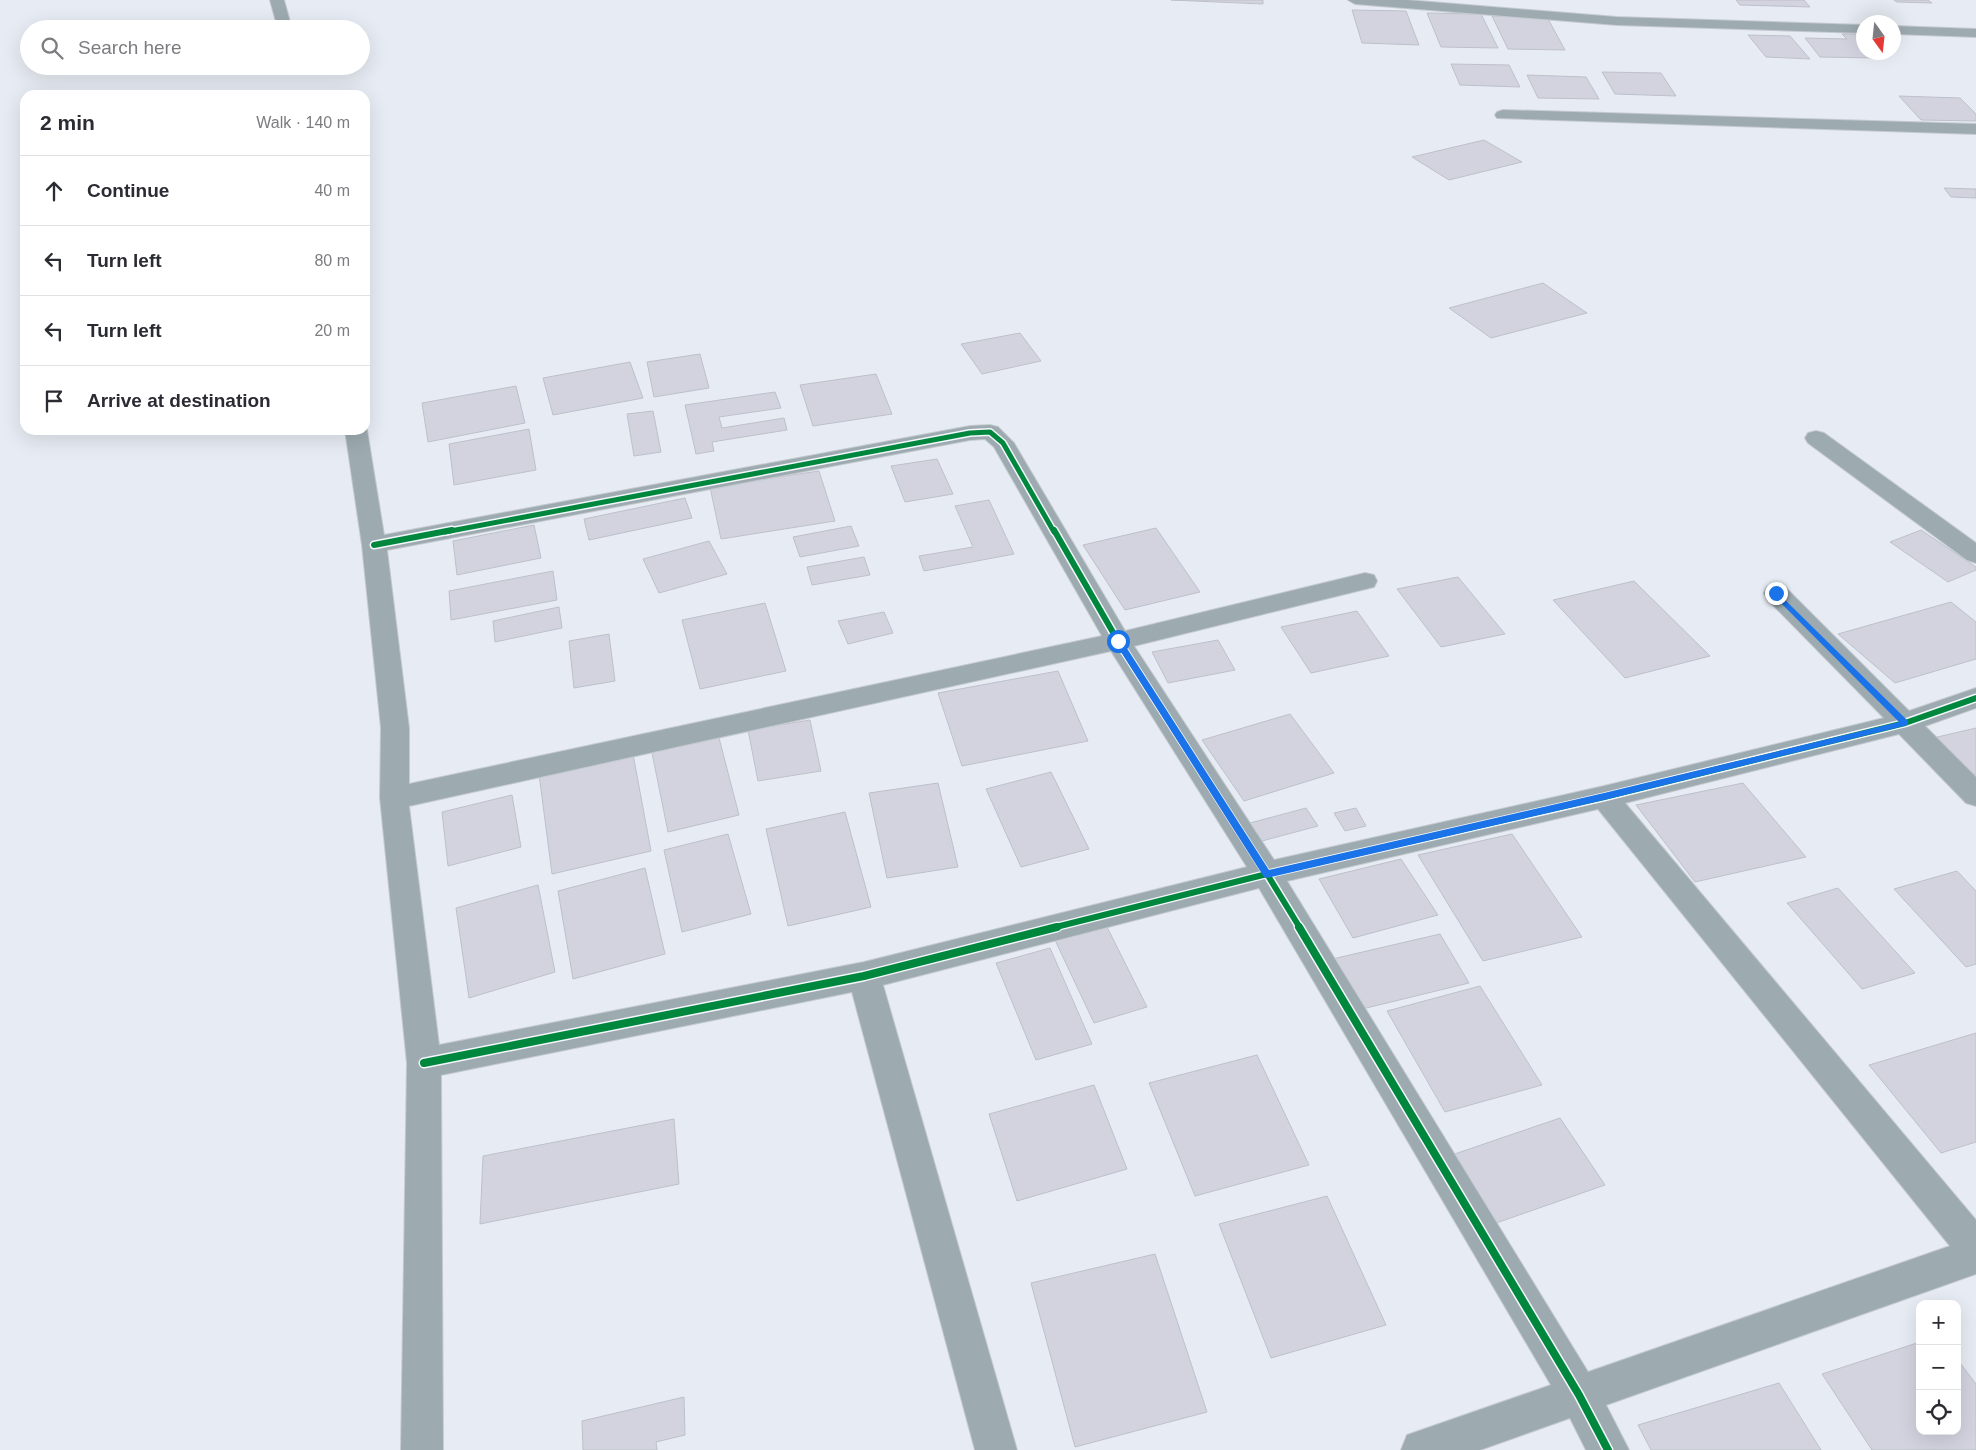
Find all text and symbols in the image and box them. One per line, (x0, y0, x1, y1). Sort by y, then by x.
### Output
north arrow (1856, 15, 1901, 60)
search box (20, 20, 370, 75)
icon: search (38, 34, 66, 62)
text: Search here (78, 37, 182, 58)
text: 2 min (40, 111, 95, 134)
text: Walk · 140 m (256, 114, 350, 131)
icon: ahead (40, 177, 68, 205)
text: Continue (87, 180, 169, 201)
text: 40 m (314, 182, 350, 199)
icon: left (40, 247, 68, 275)
text: Turn left (87, 250, 162, 271)
text: 80 m (314, 252, 350, 269)
icon: left (40, 317, 68, 345)
text: Turn left (87, 320, 162, 341)
text: 20 m (314, 322, 350, 339)
icon: arrive (40, 387, 68, 415)
text: Arrive at destination (87, 390, 271, 411)
route end (1765, 582, 1788, 605)
route start (1107, 630, 1130, 653)
map controls (1916, 1300, 1961, 1435)
button: + (1916, 1300, 1961, 1345)
button: − (1916, 1345, 1961, 1390)
button: locate (1916, 1390, 1961, 1435)

